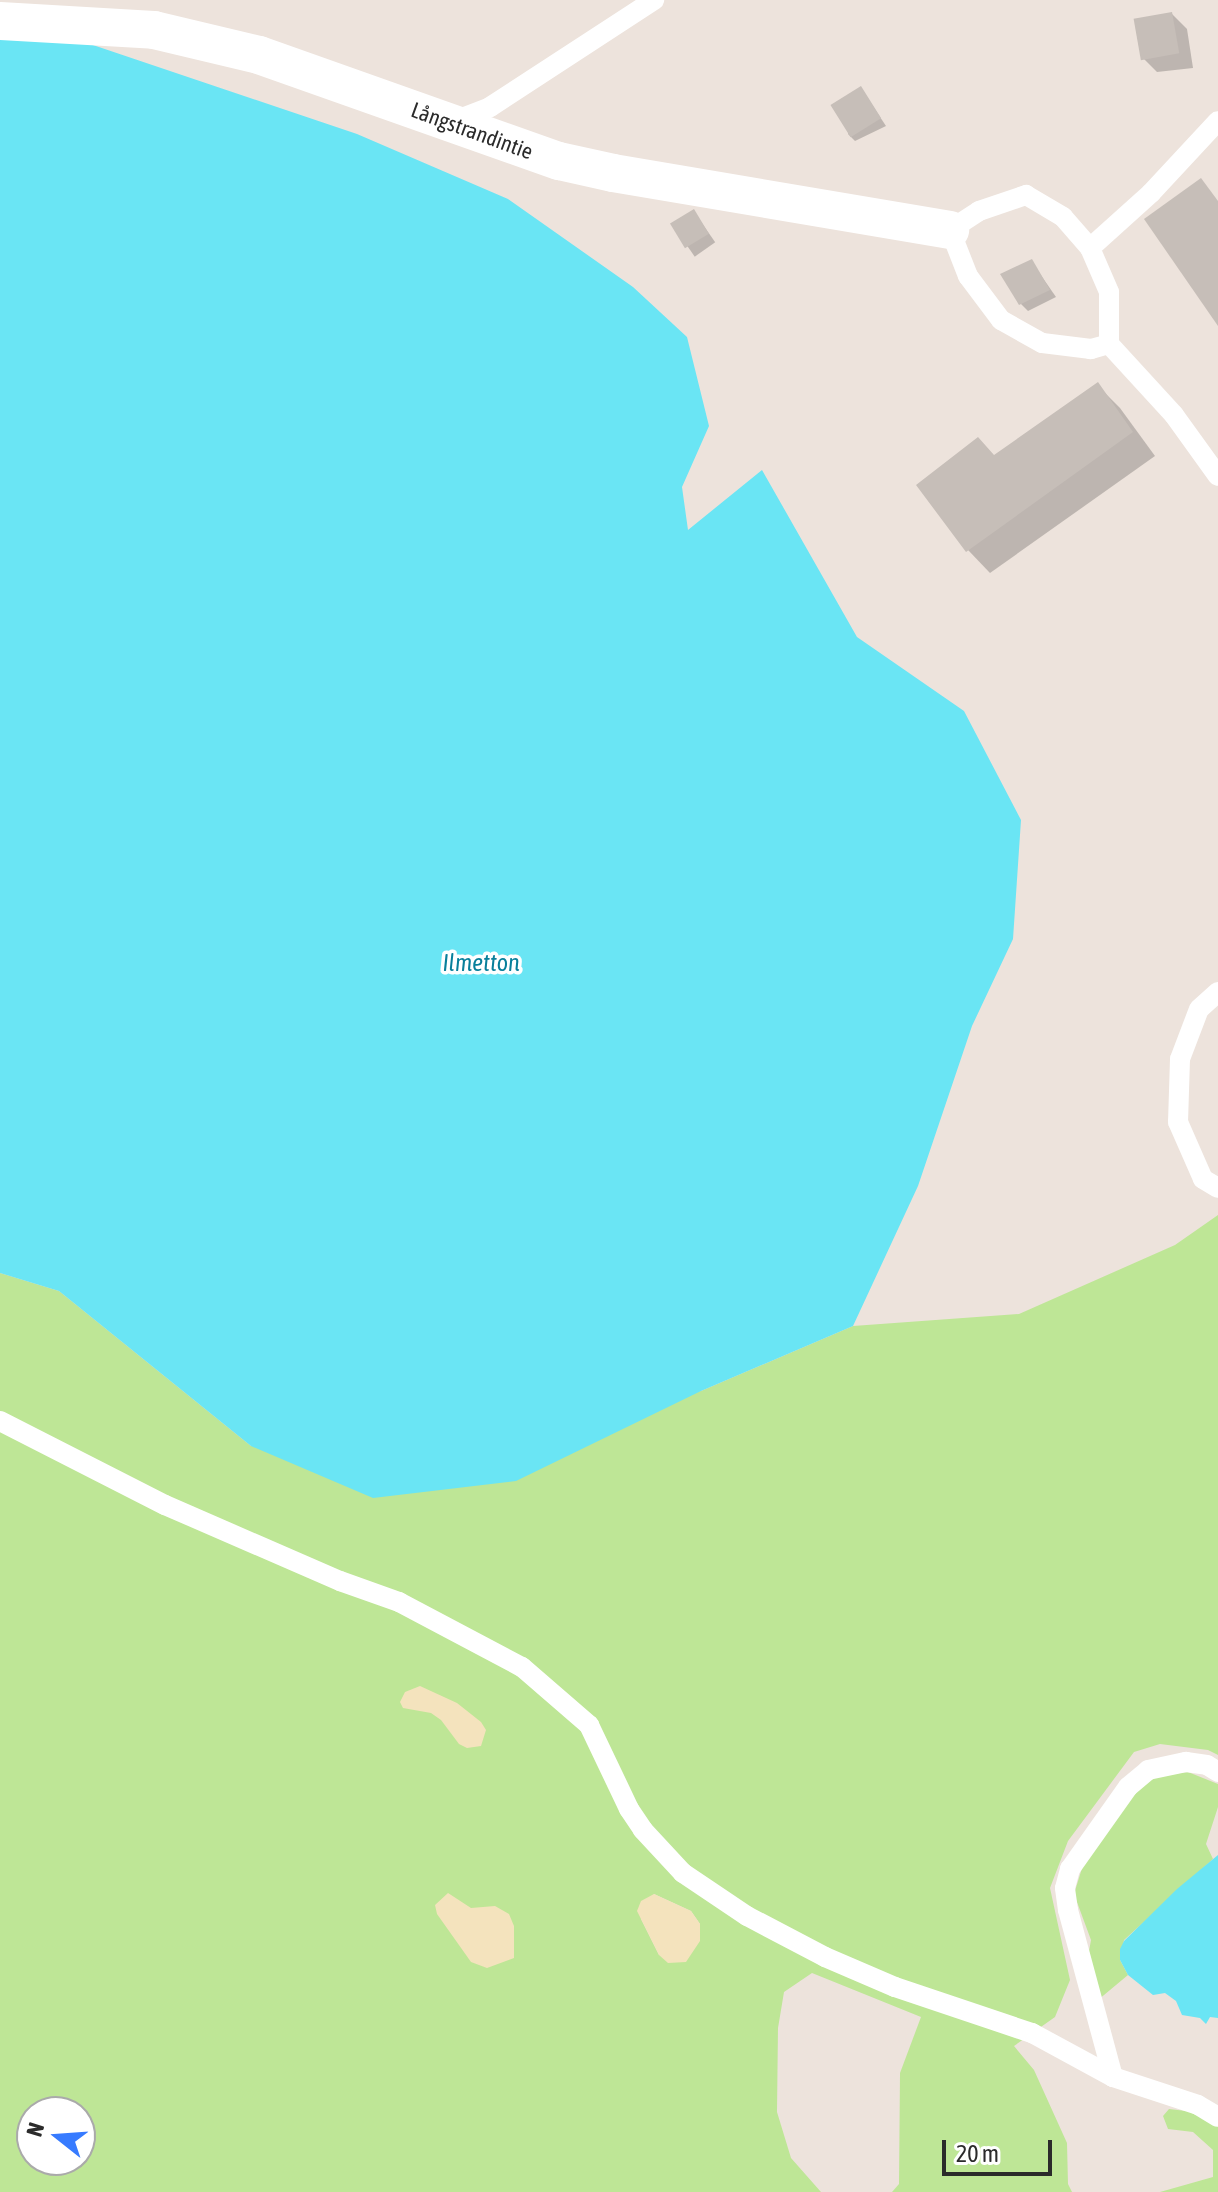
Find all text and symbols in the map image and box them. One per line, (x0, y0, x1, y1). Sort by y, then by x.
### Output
street label: Långstrandintie (408, 97, 536, 165)
water label: Ilmetton (442, 949, 520, 977)
north arrow (16, 2096, 96, 2176)
text: N (21, 2120, 49, 2140)
scale bar (946, 2124, 1056, 2174)
text: 20 m (956, 2140, 999, 2167)

